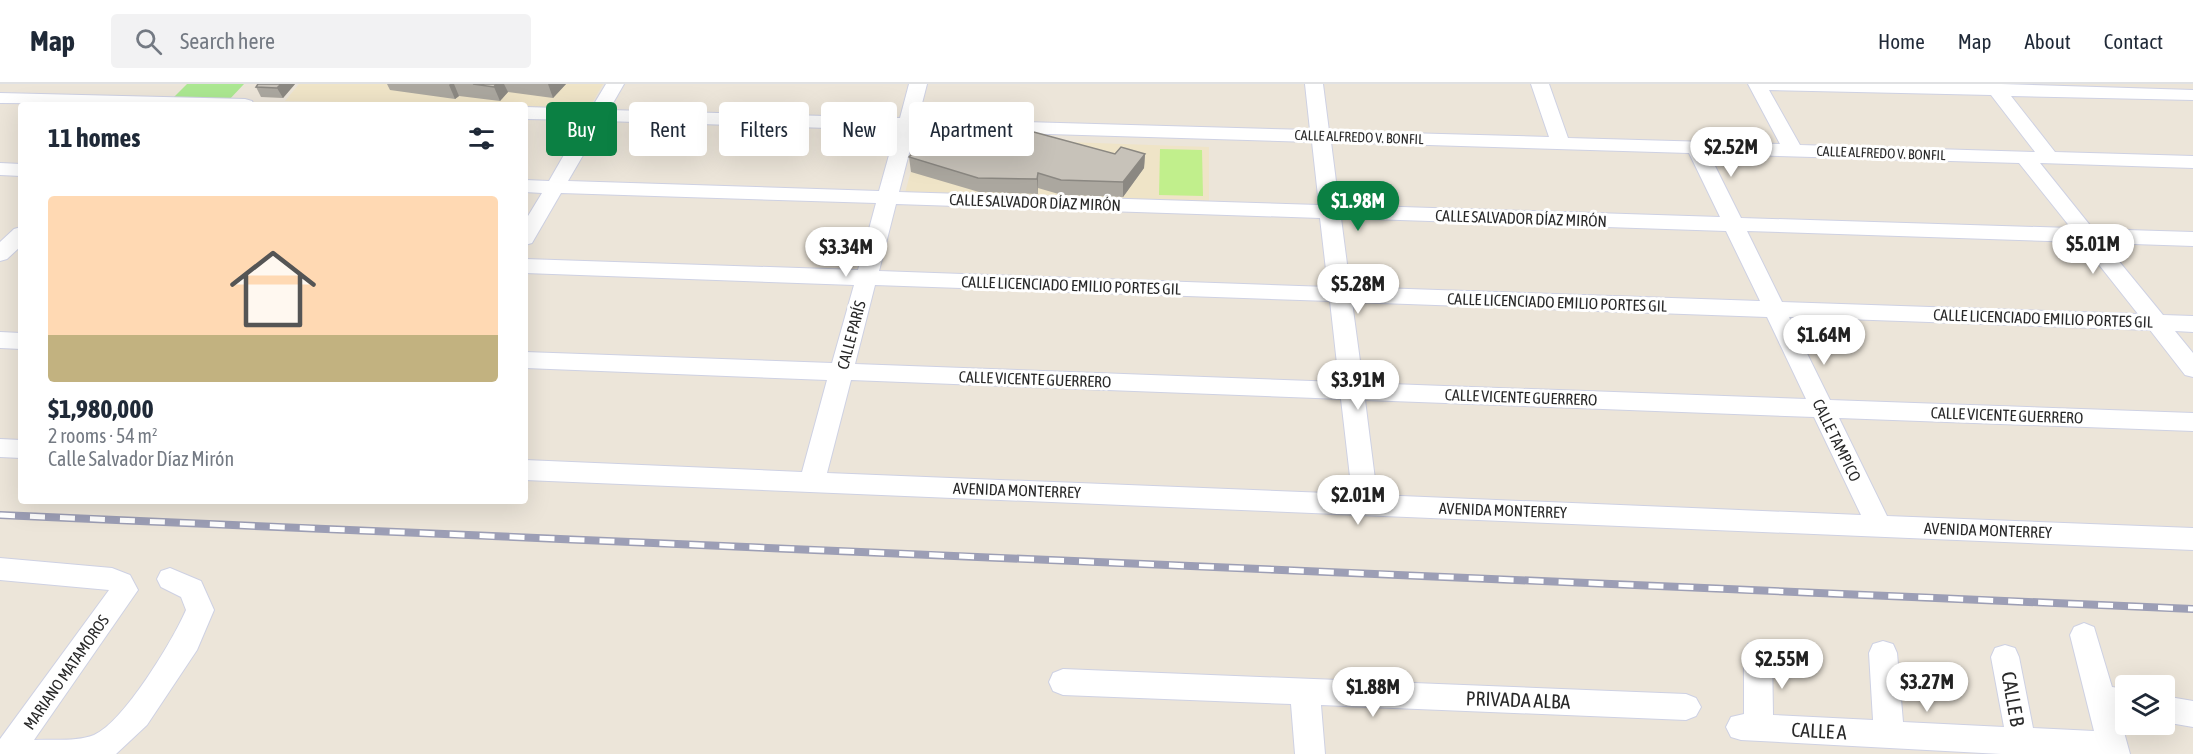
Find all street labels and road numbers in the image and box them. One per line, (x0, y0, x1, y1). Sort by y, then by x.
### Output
street label: CALLE ALFREDO V. BONFIL (1294, 127, 1424, 147)
street label: CALLE ALFREDO V. BONFIL (1816, 143, 1946, 163)
street label: CALLE SALVADOR DÍAZ MIRÓN (949, 190, 1121, 214)
street label: CALLE SALVADOR DÍAZ MIRÓN (1435, 206, 1607, 230)
street label: CALLE LICENCIADO EMILIO PORTES GIL (961, 272, 1182, 298)
street label: CALLE LICENCIADO EMILIO PORTES GIL (1447, 289, 1668, 315)
street label: CALLE PARÍS (833, 298, 869, 371)
street label: CALLE LICENCIADO EMILIO PORTES GIL (1933, 305, 2154, 331)
street label: CALLE VICENTE GUERRERO (958, 367, 1112, 391)
street label: CALLE VICENTE GUERRERO (1444, 385, 1598, 409)
street label: CALLE TAMPICO (1809, 396, 1865, 484)
street label: CALLE VICENTE GUERRERO (1930, 403, 2084, 427)
street label: AVENIDA MONTERREY (953, 479, 1082, 501)
street label: AVENIDA MONTERREY (1439, 499, 1568, 521)
street label: AVENIDA MONTERREY (1924, 519, 2053, 541)
street label: MARIANO MATAMOROS (20, 611, 112, 733)
street label: CALLE B (1997, 670, 2030, 729)
street label: PRIVADA ALBA (1465, 686, 1571, 713)
street label: CALLE A (1791, 718, 1847, 743)

